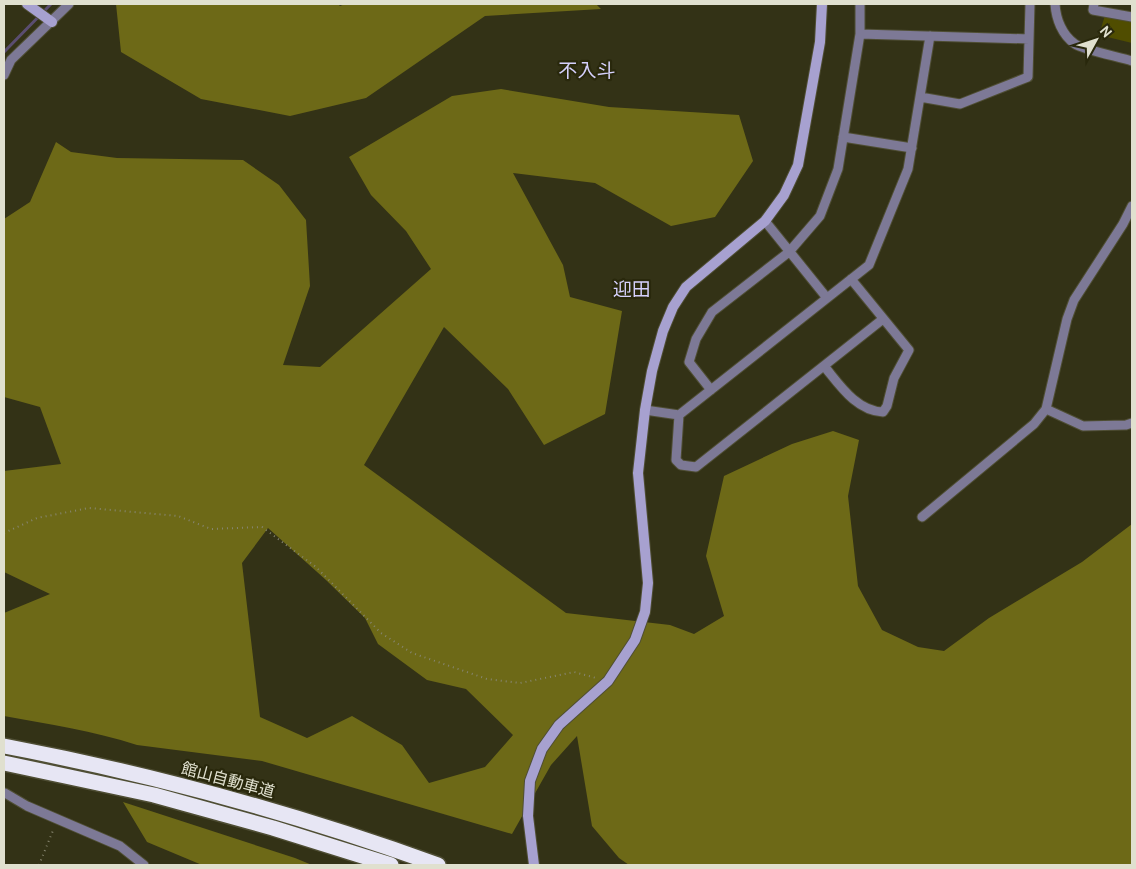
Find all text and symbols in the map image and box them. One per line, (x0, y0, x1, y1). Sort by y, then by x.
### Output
north arrow (1071, 15, 1121, 65)
text: N (1096, 22, 1116, 41)
district label: 不入斗 (558, 59, 616, 82)
district label: 迎田 (613, 278, 651, 301)
street label: 館山自動車道 (179, 758, 277, 802)

